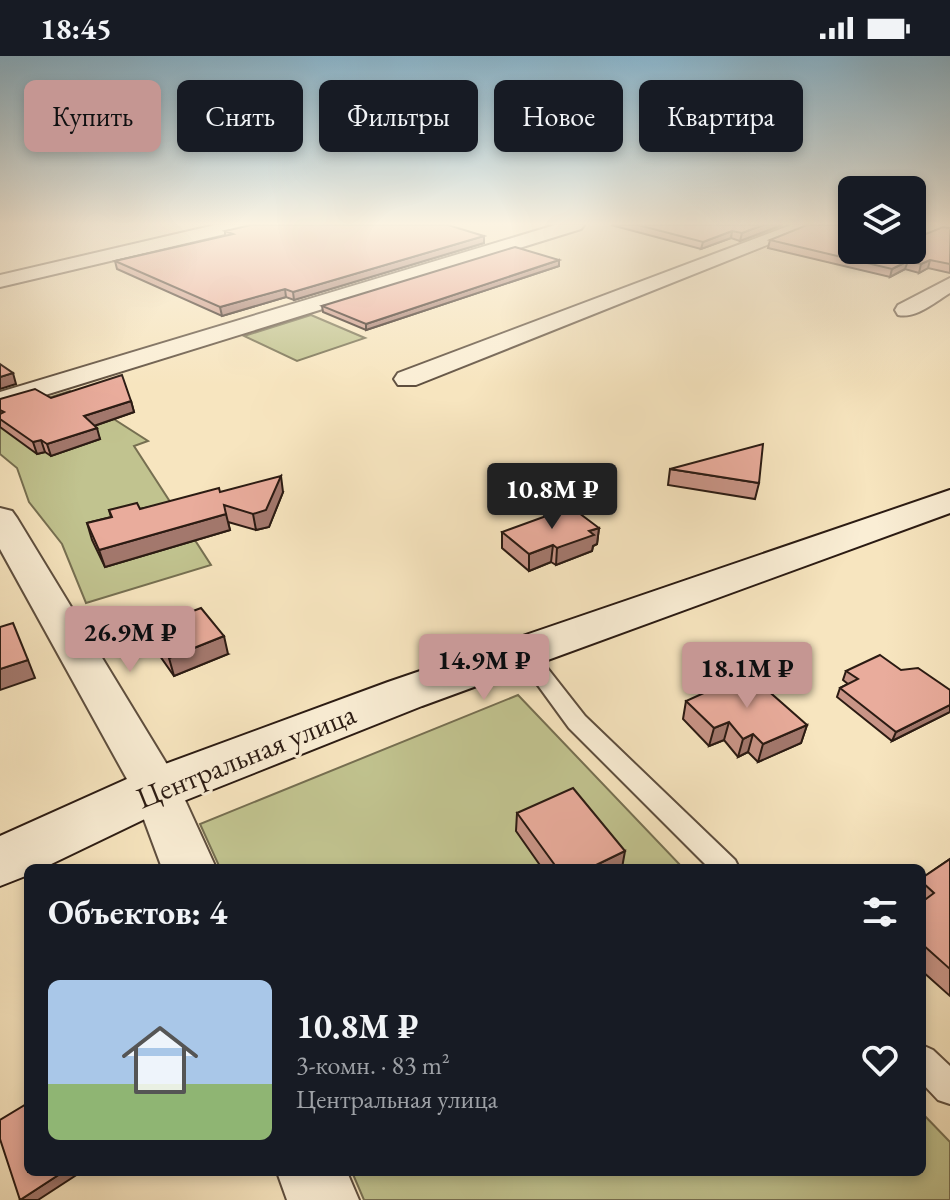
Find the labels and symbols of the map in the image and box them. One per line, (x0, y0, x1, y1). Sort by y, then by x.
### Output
pin: 10.8M ₽ (478, 463, 626, 531)
pin: 26.9M ₽ (56, 606, 204, 674)
pin: 14.9M ₽ (410, 634, 558, 702)
pin: 18.1M ₽ (673, 642, 821, 710)
street label: Центральная улица (130, 694, 361, 817)

